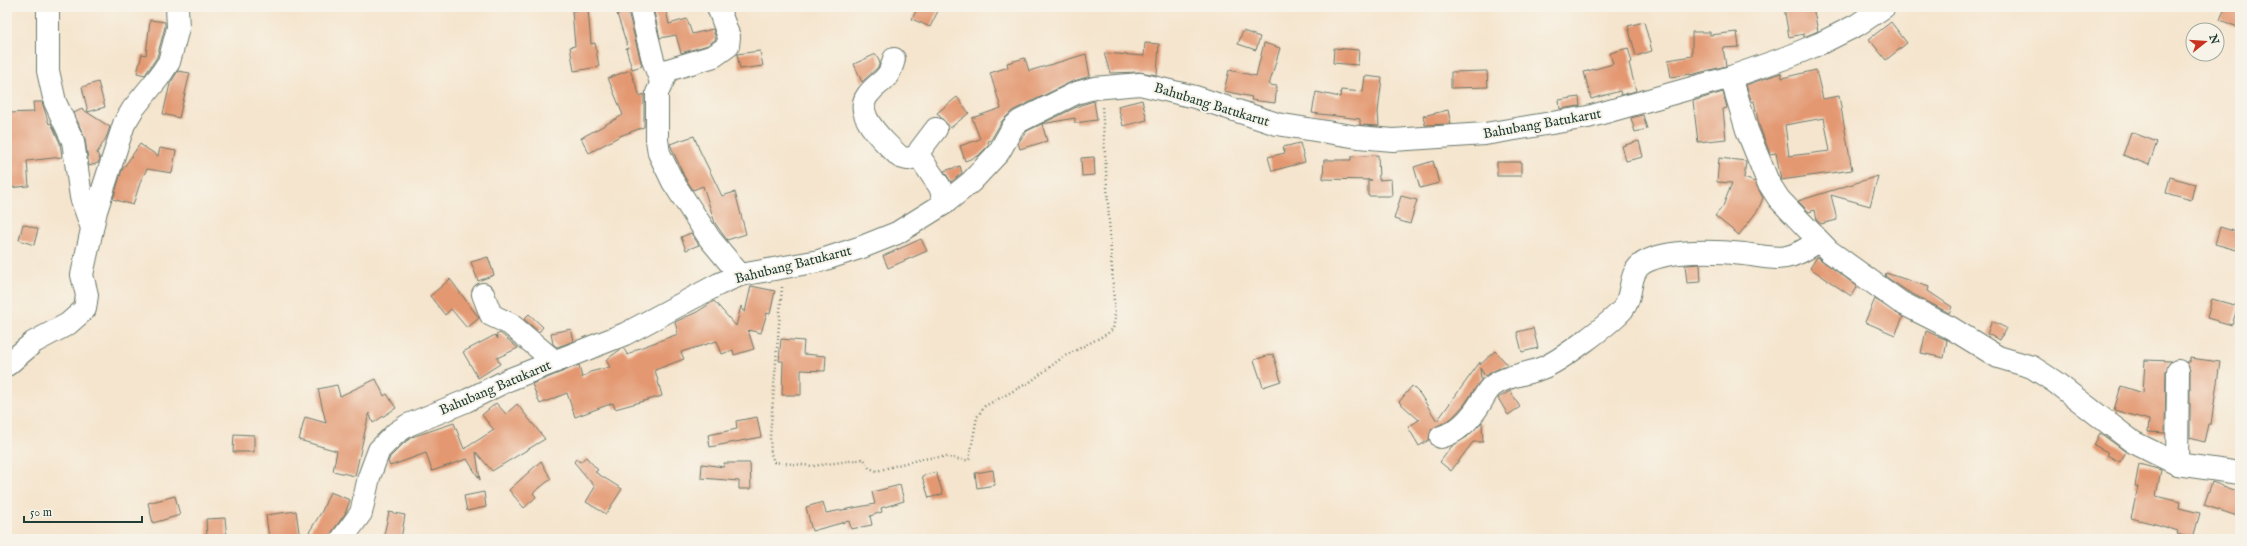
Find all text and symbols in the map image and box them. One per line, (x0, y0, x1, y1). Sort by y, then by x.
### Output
north arrow (2185, 22, 2225, 62)
text: N (2205, 32, 2222, 46)
street label: Bahubang Batukarut (1152, 79, 1272, 131)
street label: Bahubang Batukarut (1482, 105, 1603, 143)
street label: Bahubang Batukarut (733, 242, 854, 288)
street label: Bahubang Batukarut (437, 356, 554, 420)
scale bar (24, 498, 142, 524)
text: 50 m (30, 505, 52, 520)

